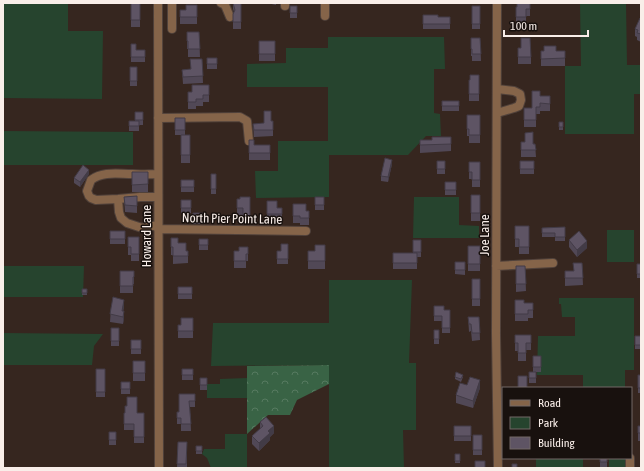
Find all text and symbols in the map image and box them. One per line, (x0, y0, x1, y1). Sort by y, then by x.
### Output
scale bar (504, 12, 588, 38)
text: 100 m (510, 19, 537, 33)
street label: Howard Lane (139, 205, 154, 267)
street label: North Pier Point Lane (182, 210, 282, 227)
street label: Joe Lane (477, 214, 492, 256)
legend (502, 387, 632, 459)
text: Road (538, 396, 561, 410)
text: Park (538, 416, 559, 430)
text: Building (538, 436, 576, 450)

